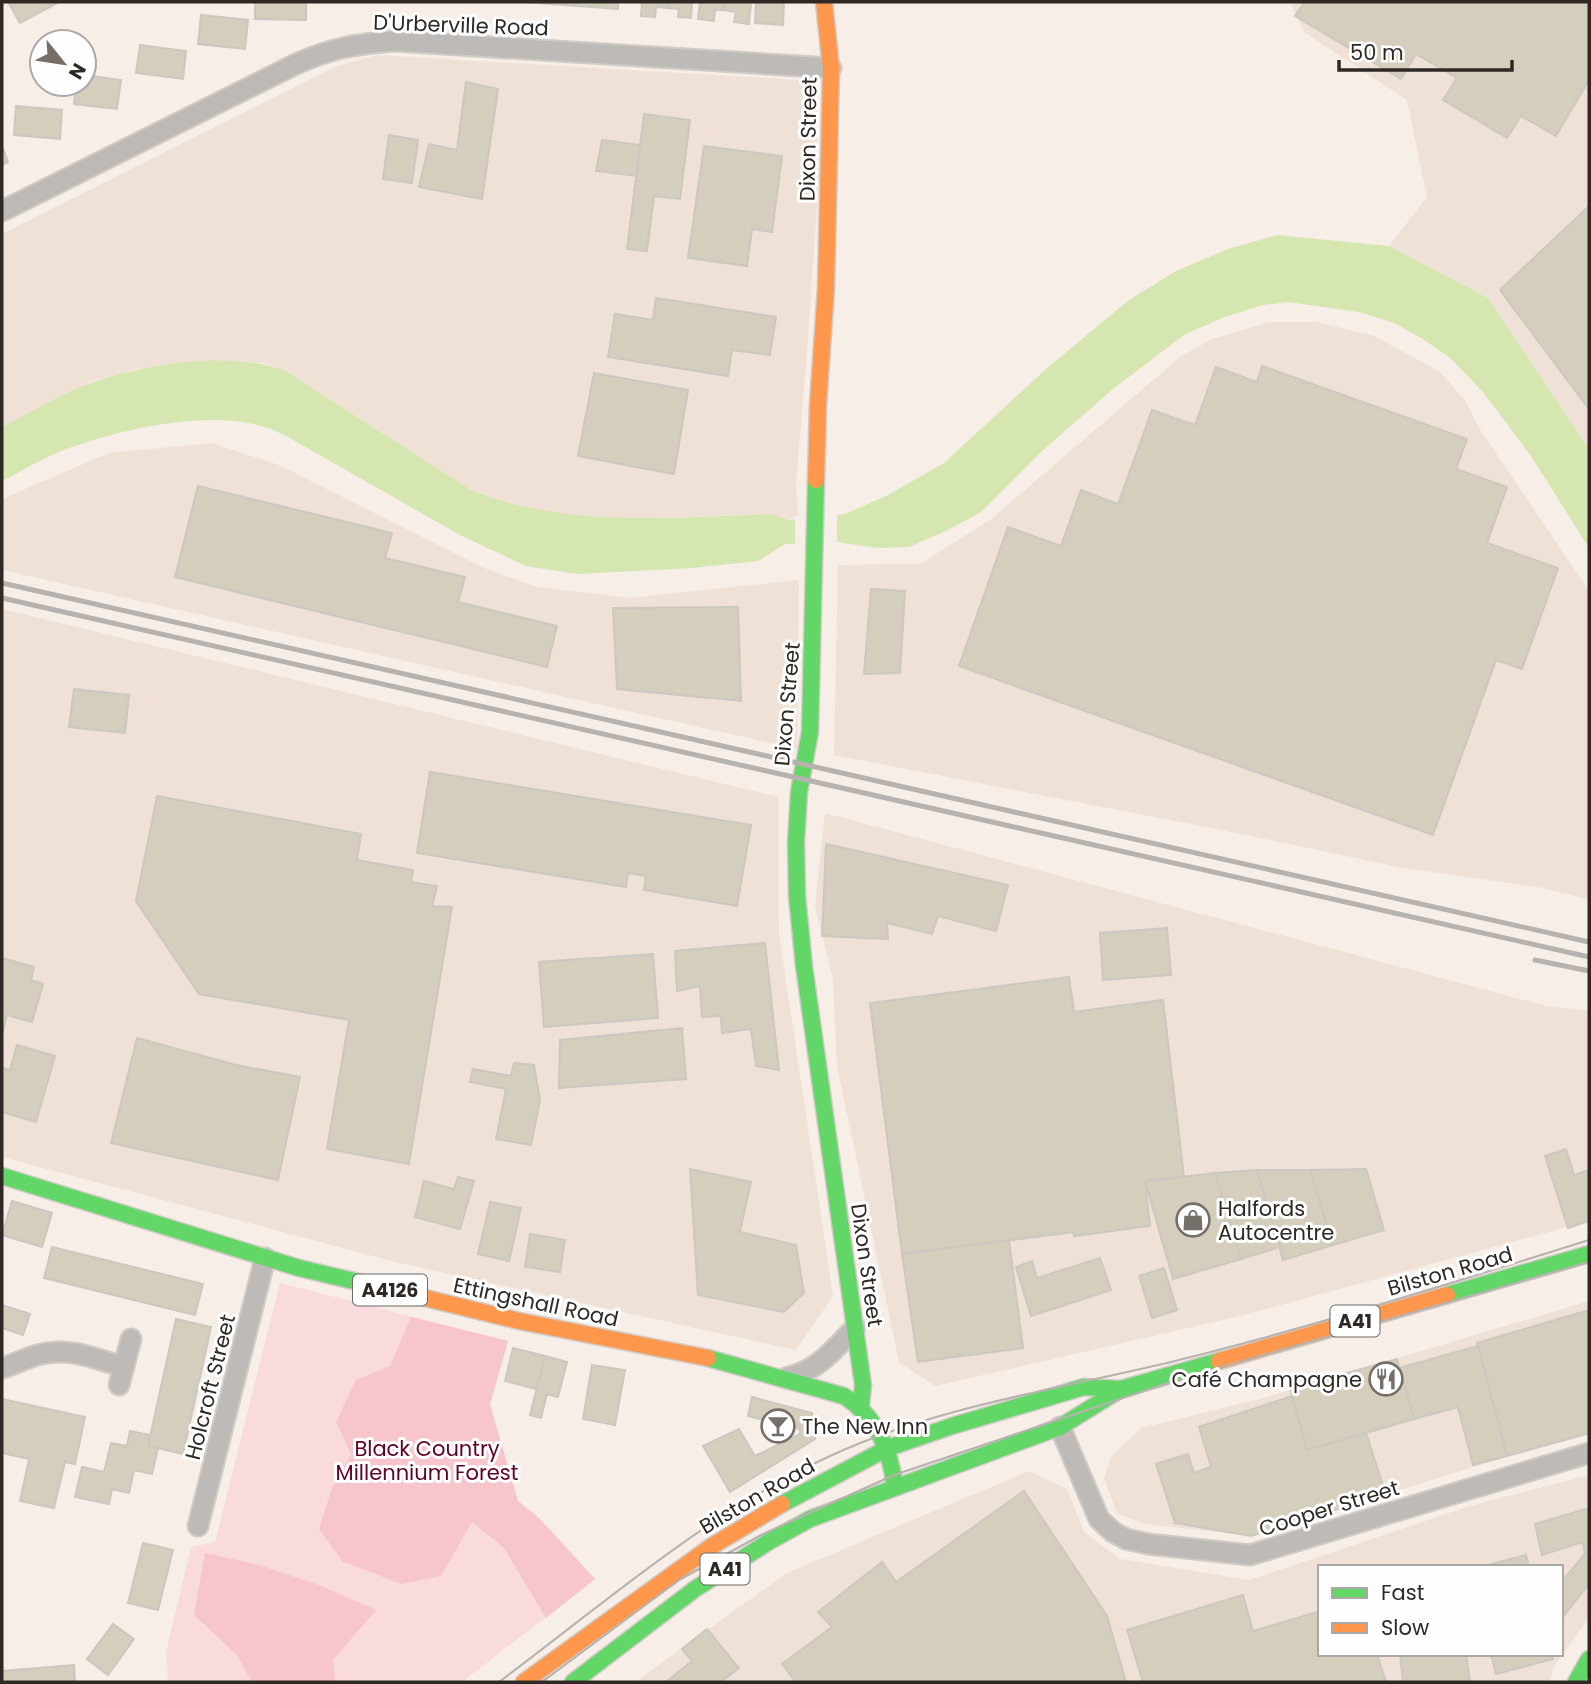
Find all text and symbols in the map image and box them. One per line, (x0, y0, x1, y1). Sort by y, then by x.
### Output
street label: D'Urberville Road (373, 7, 549, 43)
north arrow (28, 28, 98, 98)
scale bar (1339, 28, 1512, 72)
text: 50 m (1350, 38, 1404, 67)
text: N (62, 58, 93, 84)
street label: Dixon Street (792, 77, 824, 201)
street label: Dixon Street (767, 641, 807, 767)
place label: Halfords Autocentre (1218, 1194, 1334, 1247)
shop icon: Halfords Autocentre (1174, 1201, 1212, 1239)
street label: Dixon Street (844, 1202, 890, 1328)
street label: Bilston Road (1384, 1239, 1516, 1303)
street label: Ettingshall Road (451, 1270, 621, 1334)
road number: A4126 (353, 1274, 427, 1306)
road number: A41 (1330, 1306, 1380, 1336)
street label: Holcroft Street (178, 1311, 242, 1463)
restaurant icon: Café Champagne (1367, 1360, 1405, 1398)
place label: Café Champagne (1172, 1365, 1362, 1394)
bar icon: The New Inn (759, 1407, 797, 1445)
place label: The New Inn (802, 1412, 928, 1441)
park label: Black Country Millennium Forest (336, 1434, 518, 1487)
street label: Bilston Road (694, 1451, 820, 1541)
street label: Cooper Street (1255, 1473, 1403, 1543)
road number: A41 (700, 1554, 750, 1584)
legend (1318, 1565, 1563, 1656)
text: Fast (1381, 1578, 1424, 1607)
text: Slow (1381, 1613, 1429, 1642)

